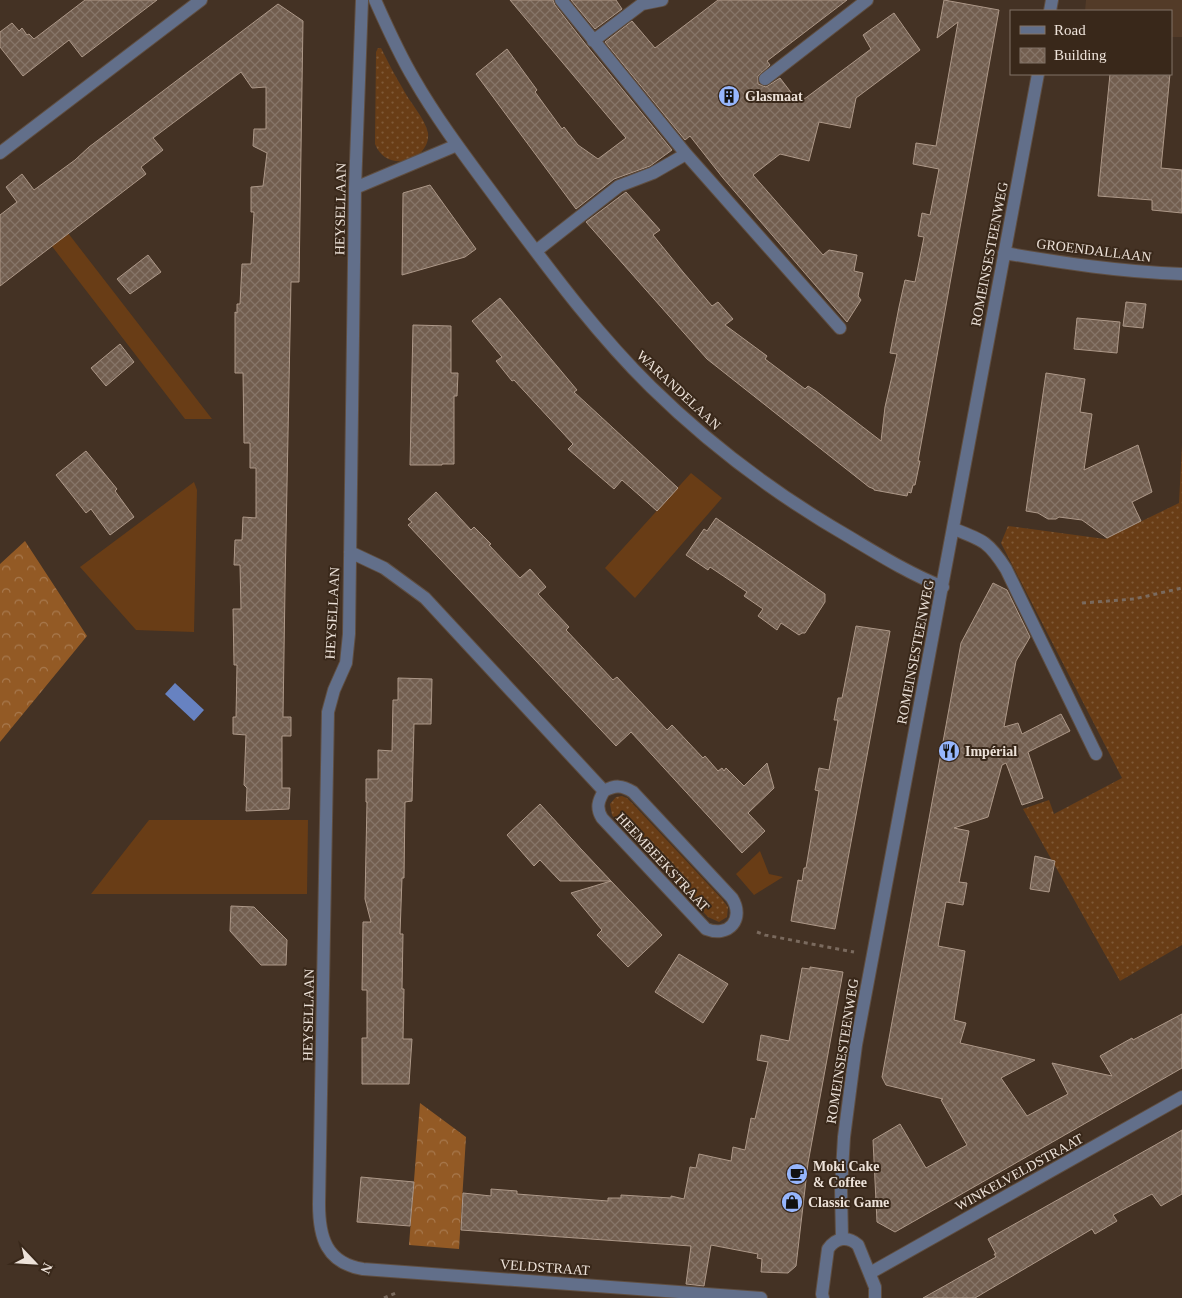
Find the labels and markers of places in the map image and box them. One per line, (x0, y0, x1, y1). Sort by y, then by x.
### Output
building icon: Glasmaat (717, 84, 741, 108)
place label: Glasmaat (745, 89, 803, 104)
restaurant icon: Impérial (937, 739, 961, 763)
place label: Impérial (965, 744, 1017, 759)
place label: Moki Cake & Coffee (813, 1159, 880, 1190)
cafe icon: Moki Cake & Coffee (785, 1162, 809, 1186)
shop icon: Classic Game (780, 1190, 804, 1214)
place label: Classic Game (808, 1195, 889, 1210)

